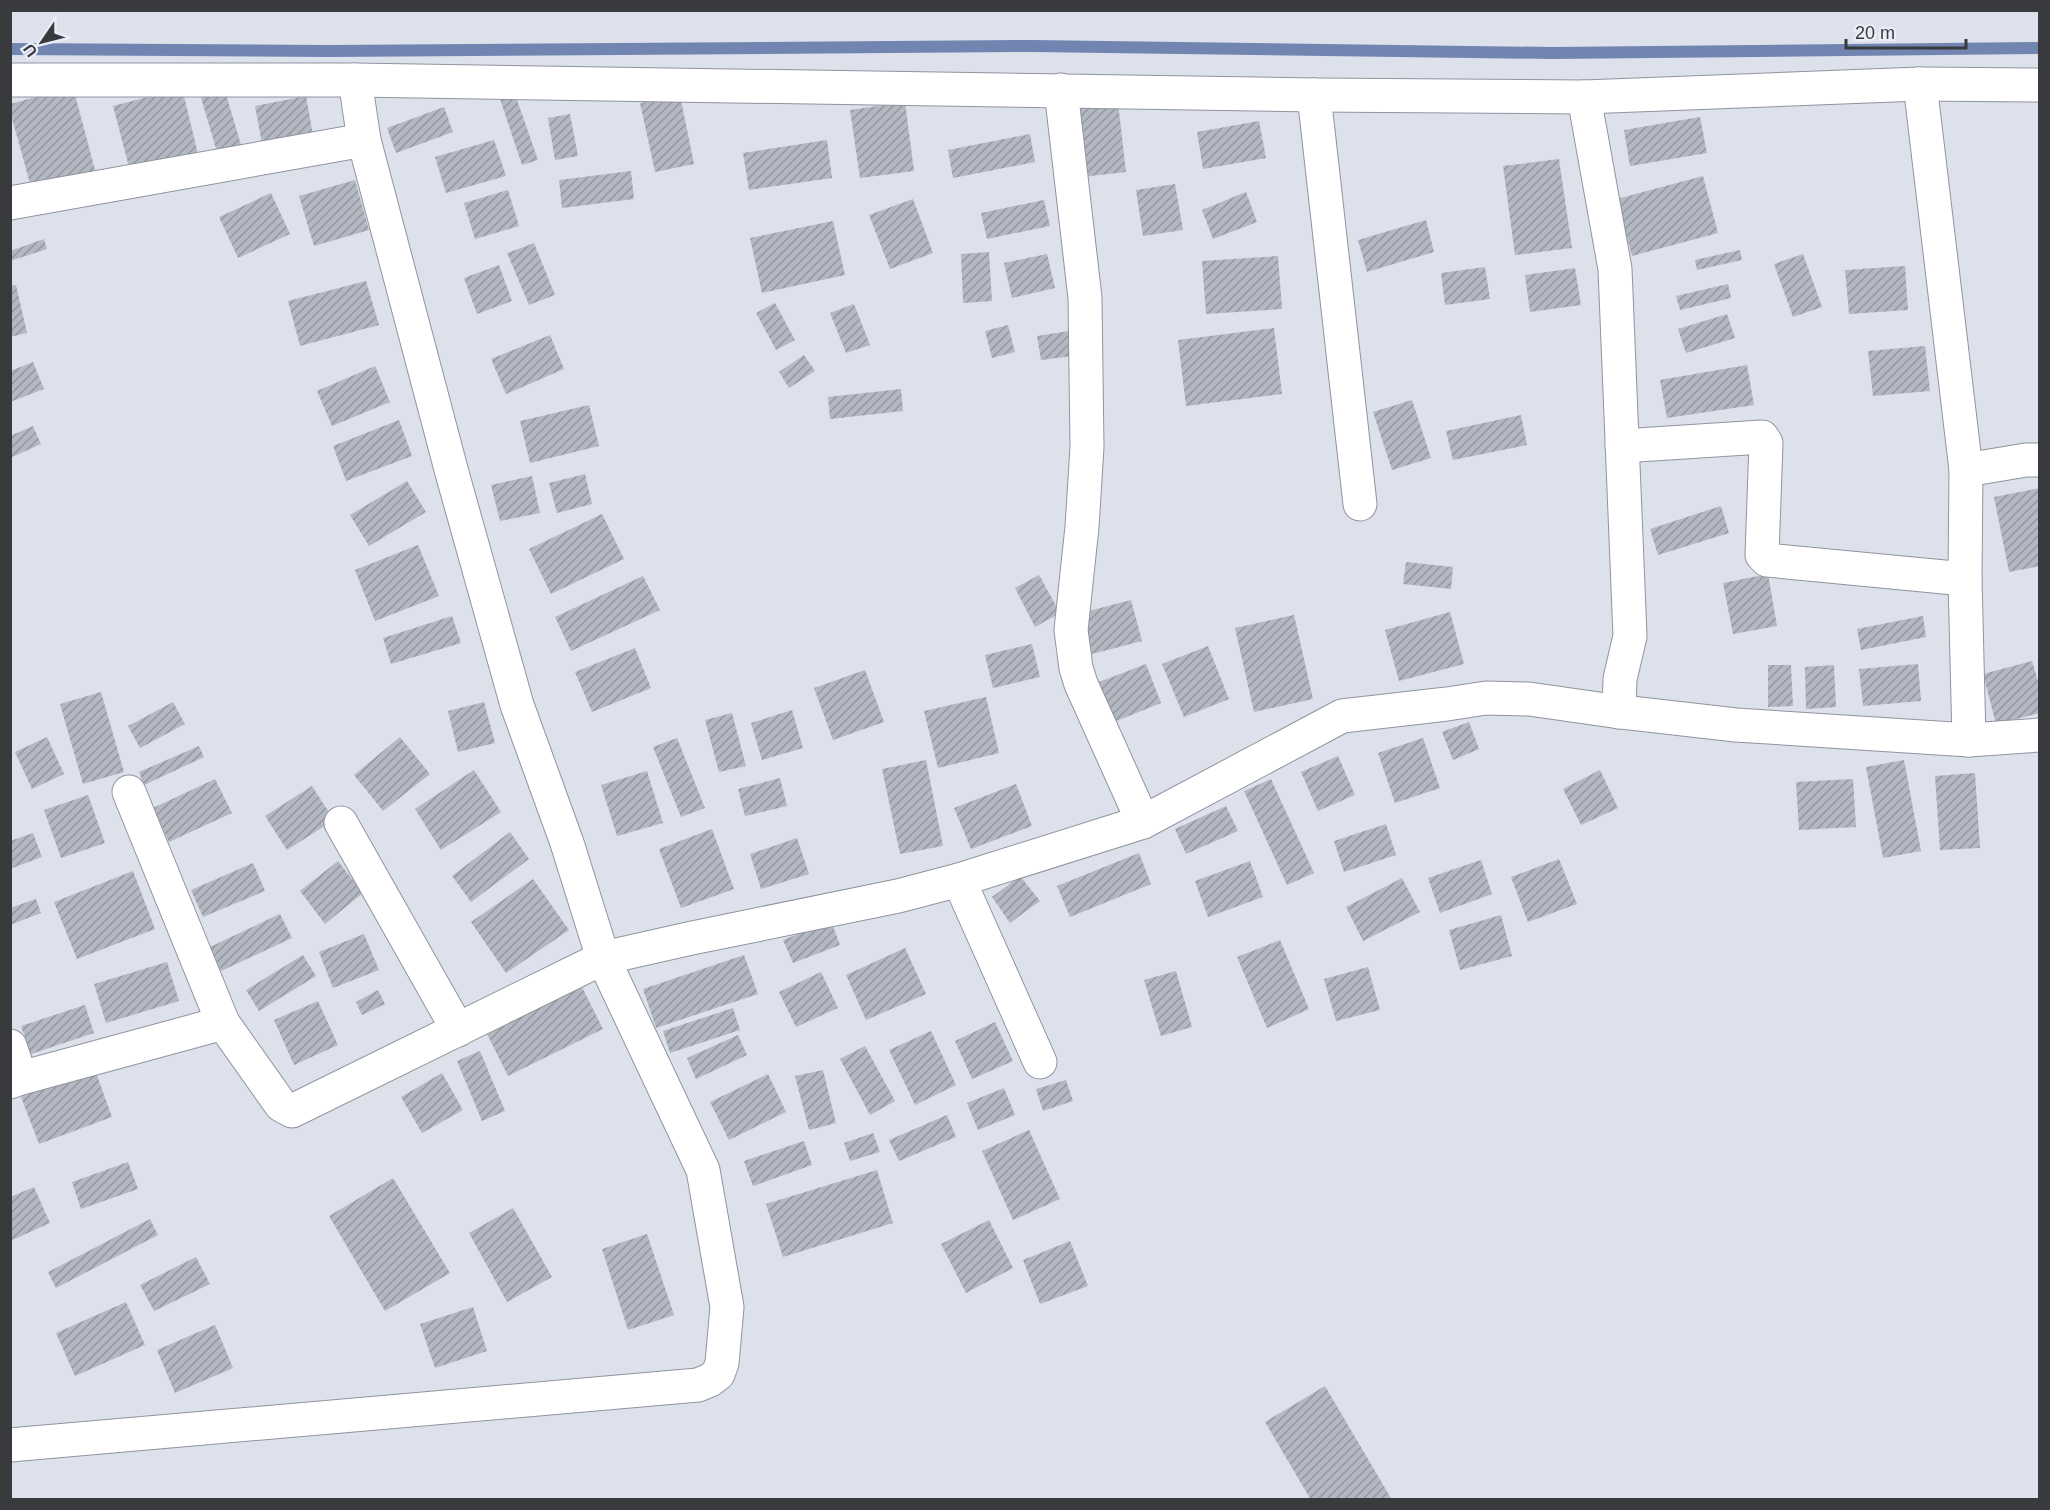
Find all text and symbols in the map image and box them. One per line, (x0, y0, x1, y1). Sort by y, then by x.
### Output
north arrow (12, 12, 72, 72)
scale bar (1846, 12, 1966, 50)
text: 20 m (1855, 23, 1895, 43)
text: U (20, 41, 40, 60)

